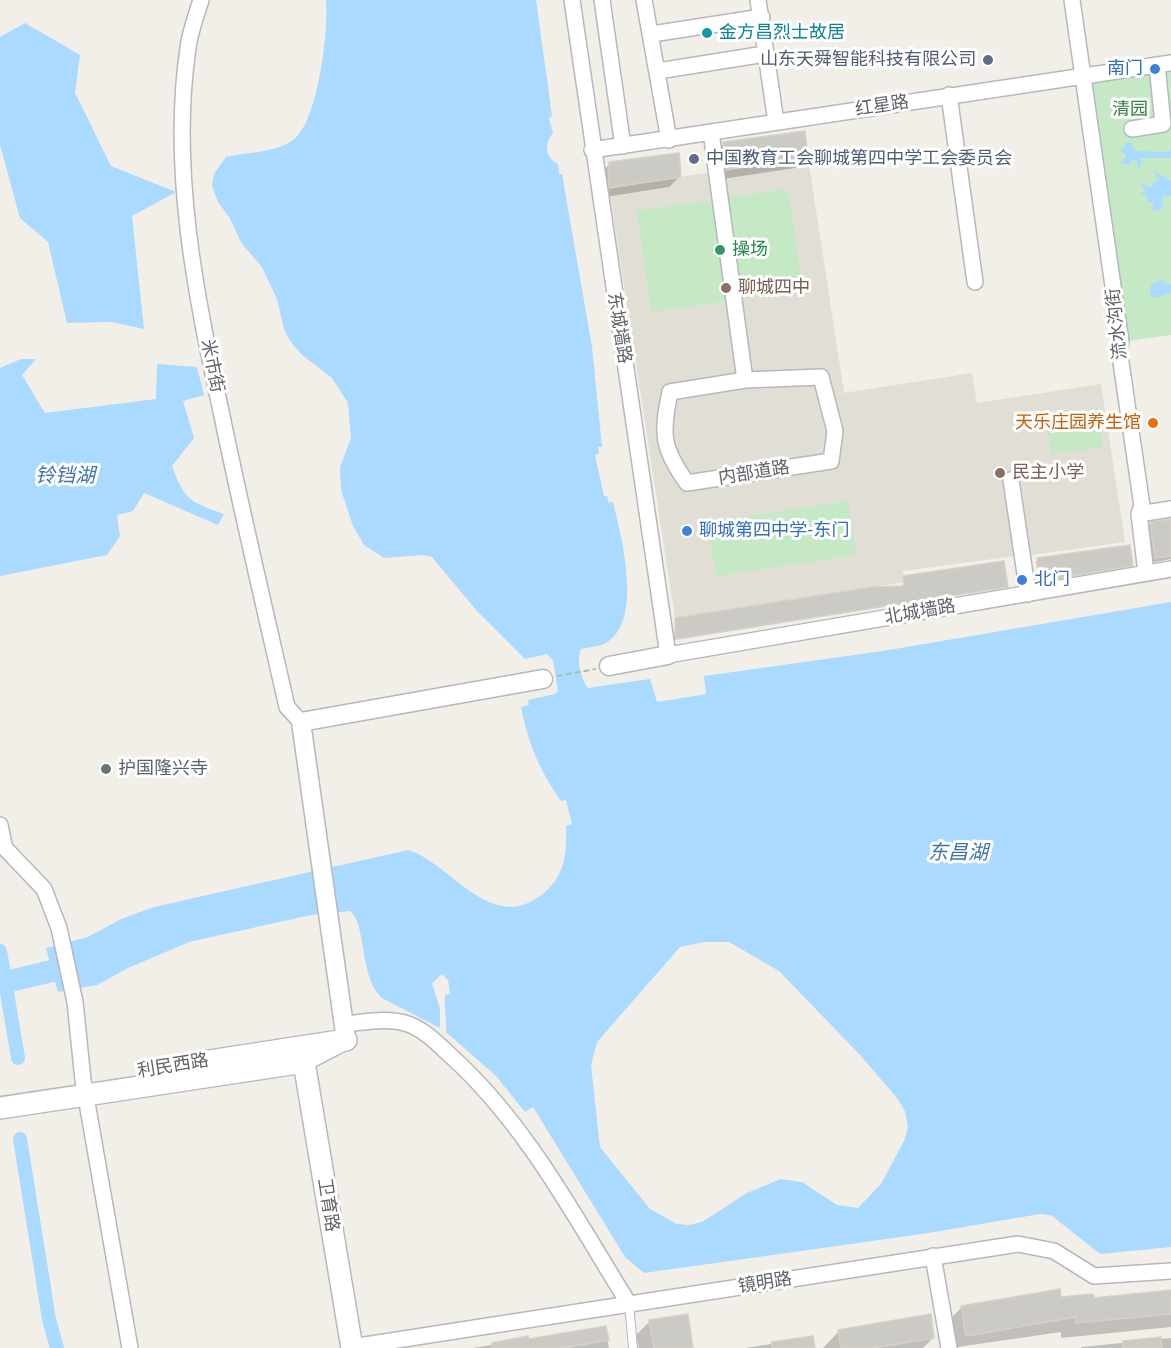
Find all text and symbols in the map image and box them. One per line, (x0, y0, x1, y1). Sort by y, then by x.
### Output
place label: 金方昌烈士故居 (719, 22, 845, 44)
marker: 金方昌烈士故居 (700, 26, 714, 40)
place label: 山东天舜智能科技有限公司 (760, 49, 976, 71)
marker: 山东天舜智能科技有限公司 (981, 53, 995, 67)
place label: 南门 (1107, 58, 1143, 80)
marker: 南门 (1148, 62, 1162, 76)
street label: 红星路 (854, 91, 910, 121)
park label: 清园 (1112, 99, 1148, 121)
place label: 中国教育工会聊城第四中学工会委员会 (706, 148, 1012, 170)
marker: 中国教育工会聊城第四中学工会委员会 (687, 152, 701, 166)
place label: 操场 (732, 239, 768, 261)
marker: 操场 (713, 243, 727, 257)
place label: 聊城四中 (738, 277, 810, 299)
marker: 聊城四中 (719, 281, 733, 295)
street label: 流水沟街 (1102, 287, 1132, 361)
street label: 东城墙路 (603, 291, 635, 365)
street label: 米市街 (196, 337, 228, 395)
place label: 天乐庄园养生馆 (1015, 412, 1141, 434)
marker: 天乐庄园养生馆 (1146, 416, 1160, 430)
street label: 内部道路 (717, 457, 791, 489)
place label: 民主小学 (1012, 462, 1084, 484)
water label: 铃铛湖 (35, 464, 95, 488)
marker: 民主小学 (993, 466, 1007, 480)
place label: 聊城第四中学-东门 (699, 520, 849, 542)
marker: 聊城第四中学-东门 (680, 524, 694, 538)
place label: 北门 (1034, 569, 1070, 591)
marker: 北门 (1015, 573, 1029, 587)
street label: 北城墙路 (883, 595, 957, 629)
place label: 护国隆兴寺 (118, 758, 208, 780)
marker: 护国隆兴寺 (99, 762, 113, 776)
water label: 东昌湖 (928, 841, 988, 865)
street label: 利民西路 (136, 1050, 210, 1082)
street label: 卫育路 (313, 1177, 343, 1233)
street label: 镜明路 (737, 1268, 793, 1298)

